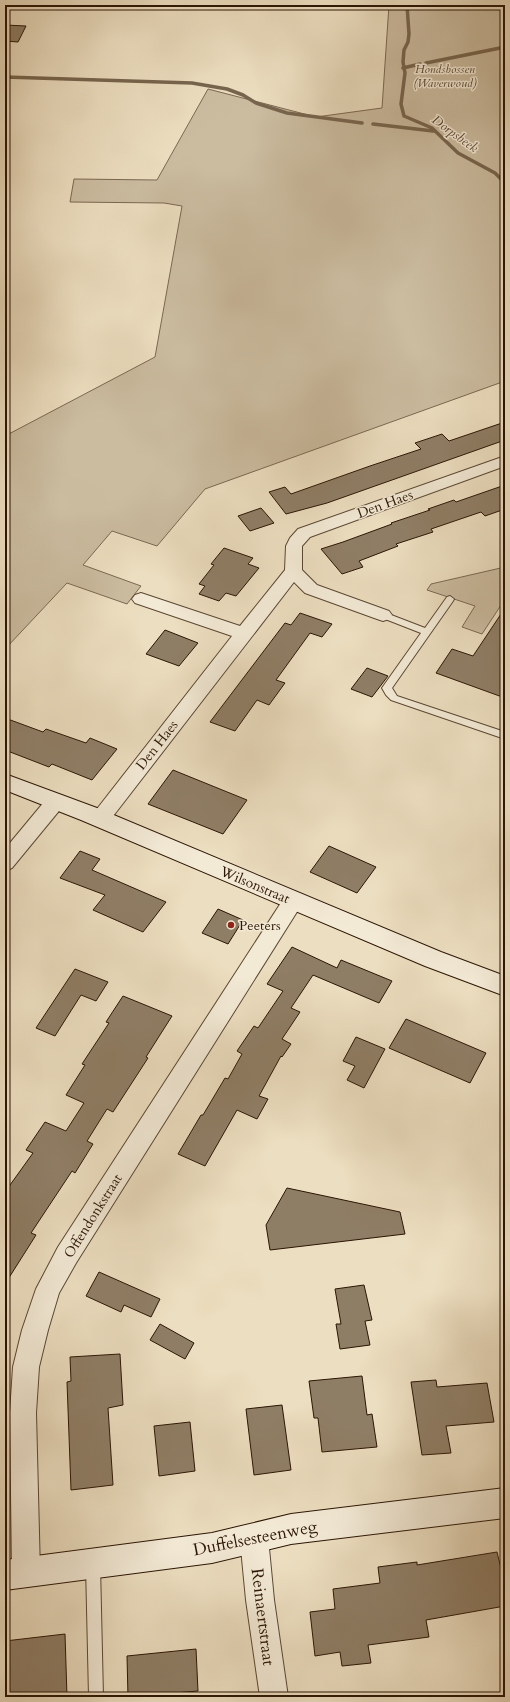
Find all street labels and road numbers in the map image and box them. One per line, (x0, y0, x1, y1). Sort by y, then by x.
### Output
street label: Den Haes (354, 485, 416, 523)
street label: Den Haes (132, 716, 183, 774)
street label: Wilsonstraat (216, 861, 293, 908)
street label: Offendonkstraat (59, 1170, 127, 1262)
street label: Duffelsesteenweg (191, 1515, 319, 1561)
street label: Reinaertstraat (246, 1567, 280, 1668)

